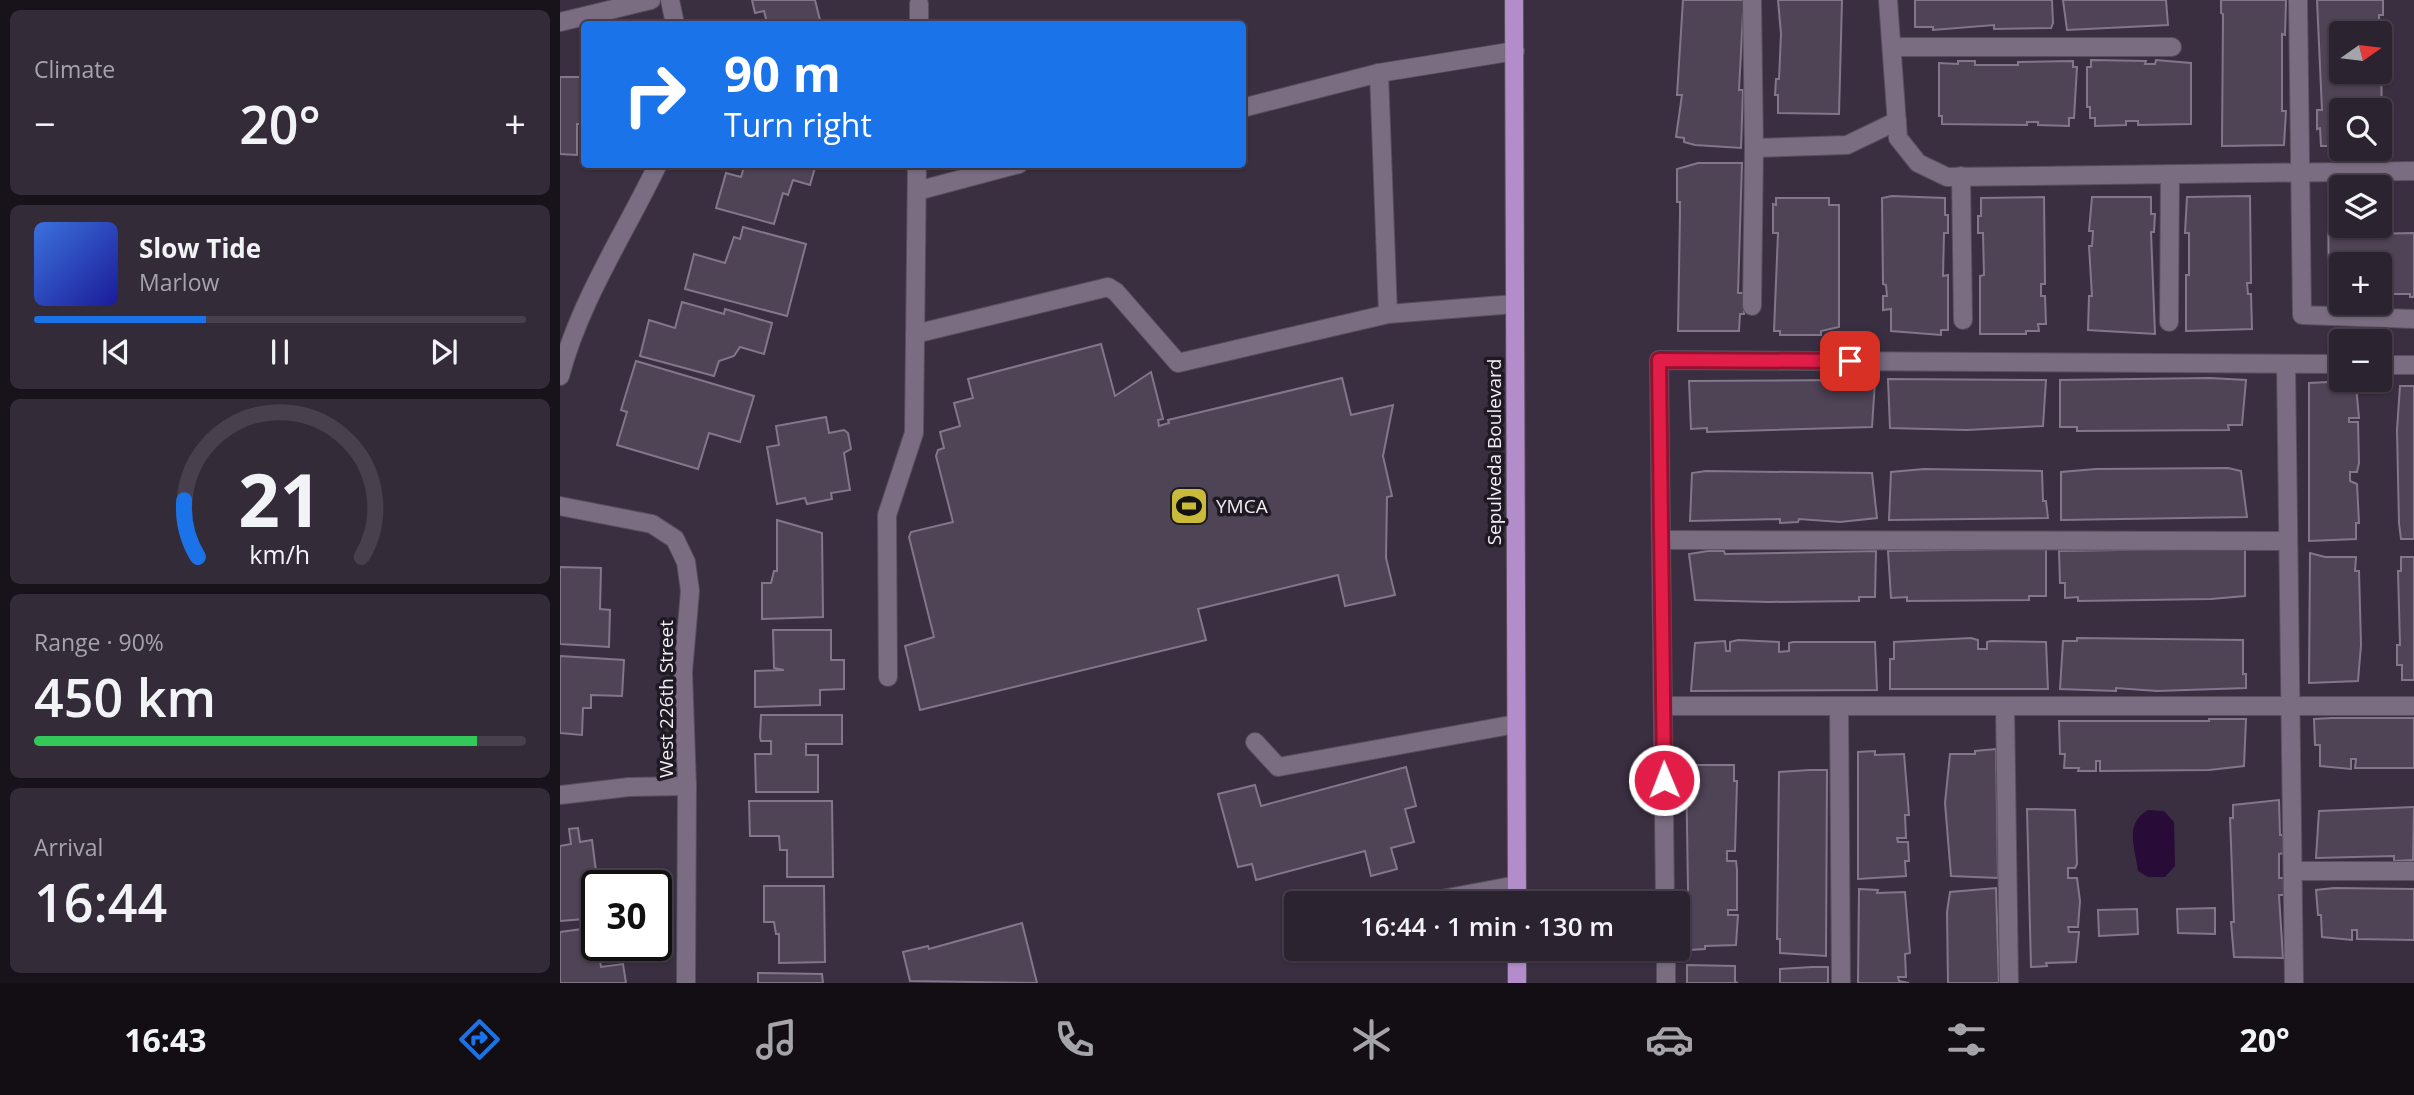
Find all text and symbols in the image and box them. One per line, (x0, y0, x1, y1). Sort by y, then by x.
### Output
north arrow (2329, 21, 2392, 84)
map controls (2329, 21, 2392, 392)
text: 90 m (724, 40, 841, 106)
icon: right (609, 49, 700, 140)
text: Climate (34, 53, 115, 85)
text: 20° (239, 88, 321, 159)
text: − (34, 97, 56, 149)
text: + (504, 97, 526, 149)
button: search (2329, 98, 2392, 161)
text: Turn right (724, 103, 872, 146)
button: layers (2329, 175, 2392, 238)
text: Slow Tide (139, 230, 261, 266)
button: + (2329, 252, 2392, 315)
text: Marlow (139, 266, 219, 298)
button: − (2329, 329, 2392, 392)
pin (1820, 331, 1880, 391)
icon: previous (97, 333, 135, 371)
icon: pause (261, 333, 299, 371)
icon: next (425, 333, 463, 371)
icon: arrive (1831, 342, 1869, 380)
street label: Sepulveda Boulevard (1481, 359, 1507, 545)
text: 21 (238, 450, 322, 549)
sports icon: YMCA (1168, 485, 1210, 527)
place label: YMCA (1216, 493, 1268, 519)
text: km/h (250, 537, 310, 571)
street label: West 226th Street (653, 620, 679, 778)
text: Range · 90% (34, 626, 164, 658)
text: 450 km (34, 661, 216, 732)
position arrow (1627, 743, 1701, 817)
text: Arrival (34, 831, 103, 863)
text: 16:44 (34, 866, 167, 937)
speed limit sign: 30 (581, 870, 672, 961)
text: 16:44 · 1 min · 130 m (1360, 908, 1614, 944)
icon: directions (455, 1015, 504, 1064)
icon: music (752, 1015, 801, 1064)
icon: phone (1050, 1015, 1099, 1064)
icon: climate (1347, 1015, 1396, 1064)
icon: car (1645, 1015, 1694, 1064)
icon: filters (1942, 1015, 1991, 1064)
text: 16:43 (124, 1018, 207, 1061)
text: 20° (2239, 1018, 2290, 1061)

